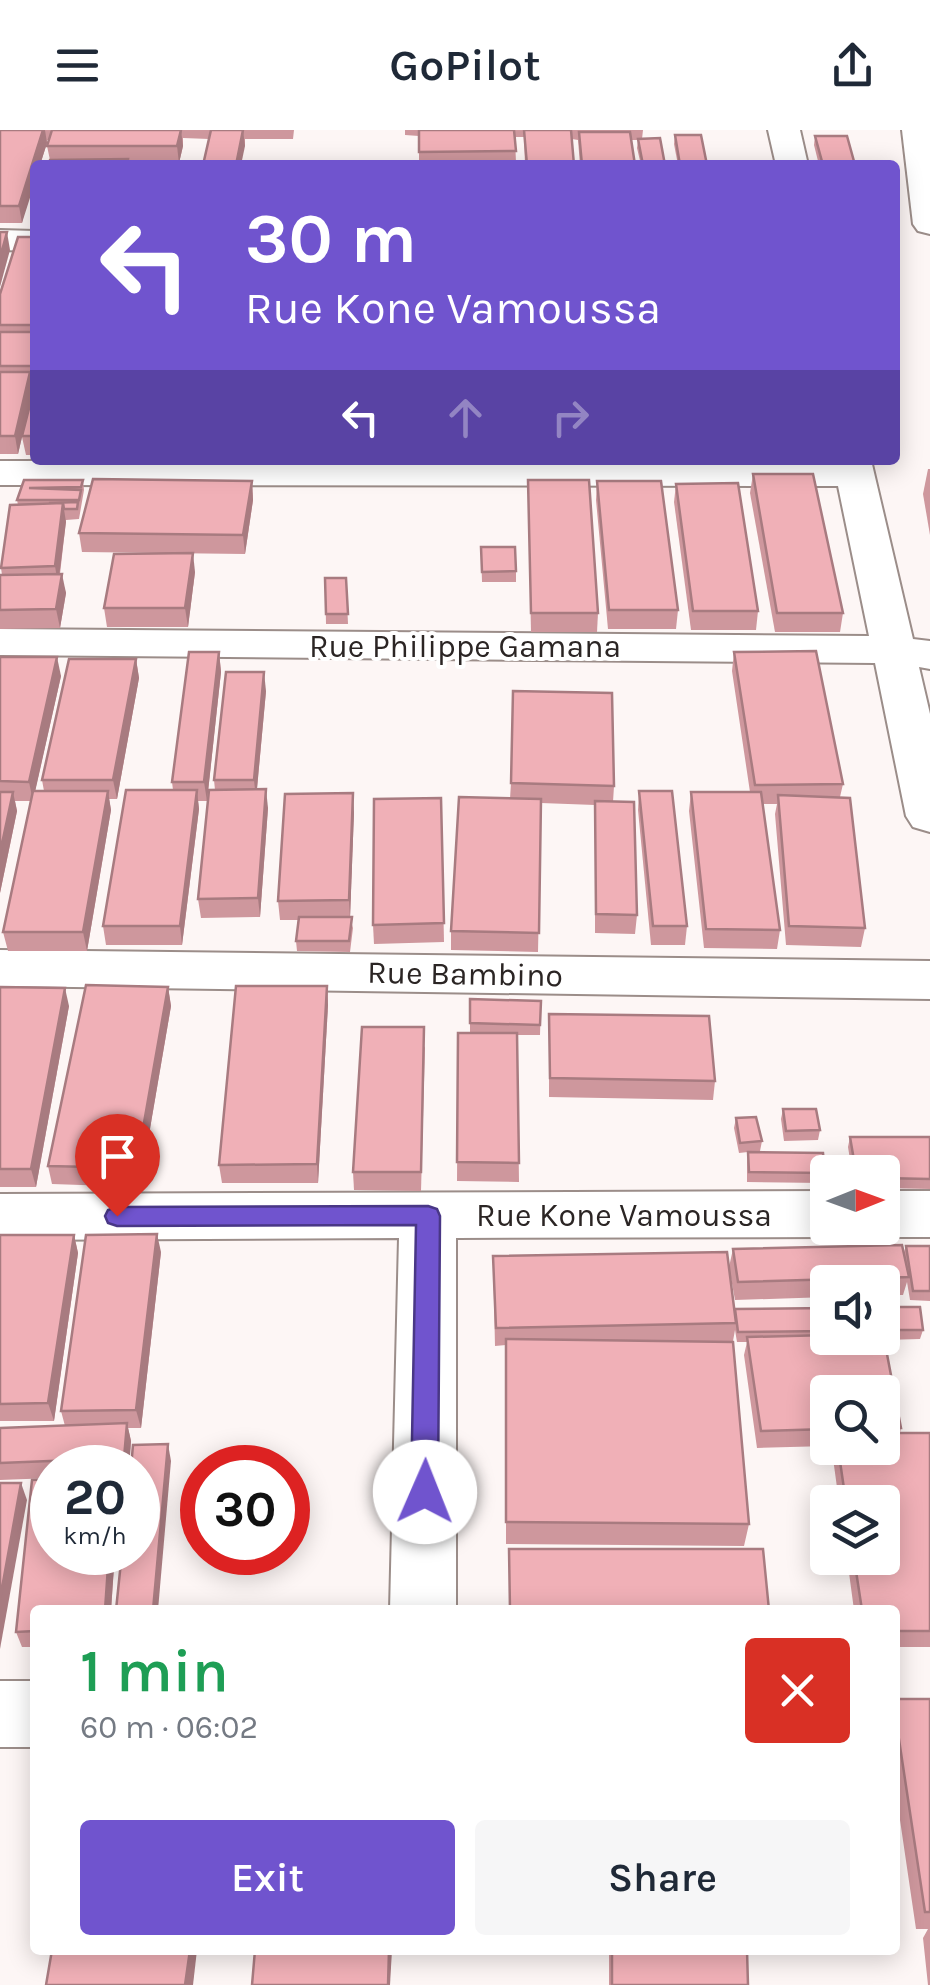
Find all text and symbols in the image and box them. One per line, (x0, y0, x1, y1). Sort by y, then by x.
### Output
icon: menu (50, 38, 105, 93)
icon: share (825, 38, 880, 93)
text: GoPilot (389, 39, 541, 91)
text: 30 m (245, 198, 417, 280)
icon: left (80, 200, 210, 330)
text: Rue Kone Vamoussa (245, 282, 661, 334)
icon: left (333, 390, 388, 445)
icon: ahead (438, 390, 493, 445)
icon: right (543, 390, 598, 445)
street label: Rue Philippe Gamana (309, 628, 621, 665)
street label: Rue Bambino (367, 954, 563, 994)
pin (75, 1114, 160, 1217)
icon: arrive (90, 1129, 145, 1184)
north arrow (810, 1155, 900, 1245)
map controls (810, 1155, 900, 1575)
street label: Rue Kone Vamoussa (476, 1197, 772, 1234)
button: sound (810, 1265, 900, 1355)
button: search (810, 1375, 900, 1465)
position arrow (373, 1440, 477, 1544)
speed limit sign: 30 (180, 1445, 310, 1575)
text: 20 (64, 1468, 126, 1527)
button: layers (810, 1485, 900, 1575)
text: km/h (63, 1521, 127, 1550)
text: 1 min (80, 1636, 229, 1706)
button: close (745, 1638, 850, 1743)
text: 60 m · 06:02 (80, 1709, 258, 1746)
button: Exit (80, 1820, 455, 1935)
button: Share (475, 1820, 850, 1935)

